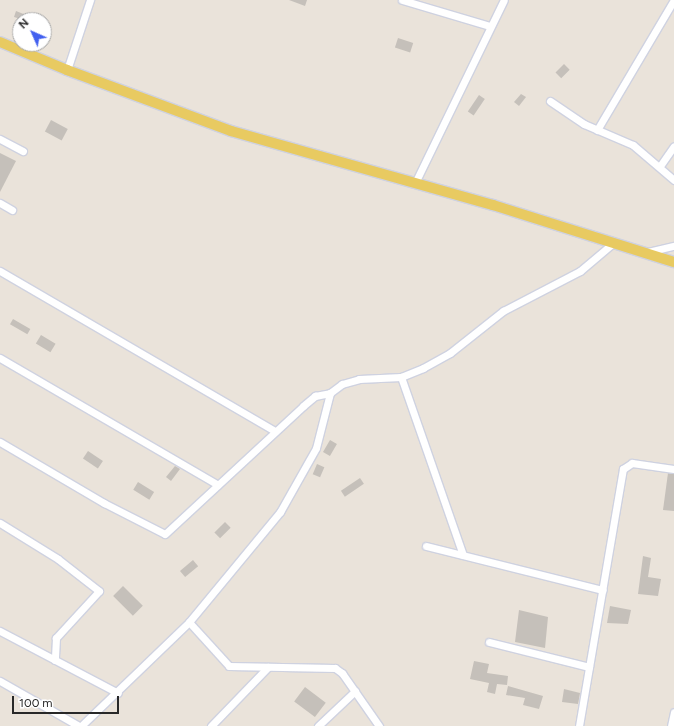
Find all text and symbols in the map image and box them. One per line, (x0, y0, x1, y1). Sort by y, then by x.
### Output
north arrow (12, 12, 52, 52)
text: N (16, 16, 31, 31)
scale bar (14, 688, 121, 714)
text: 100 m (19, 696, 53, 710)

